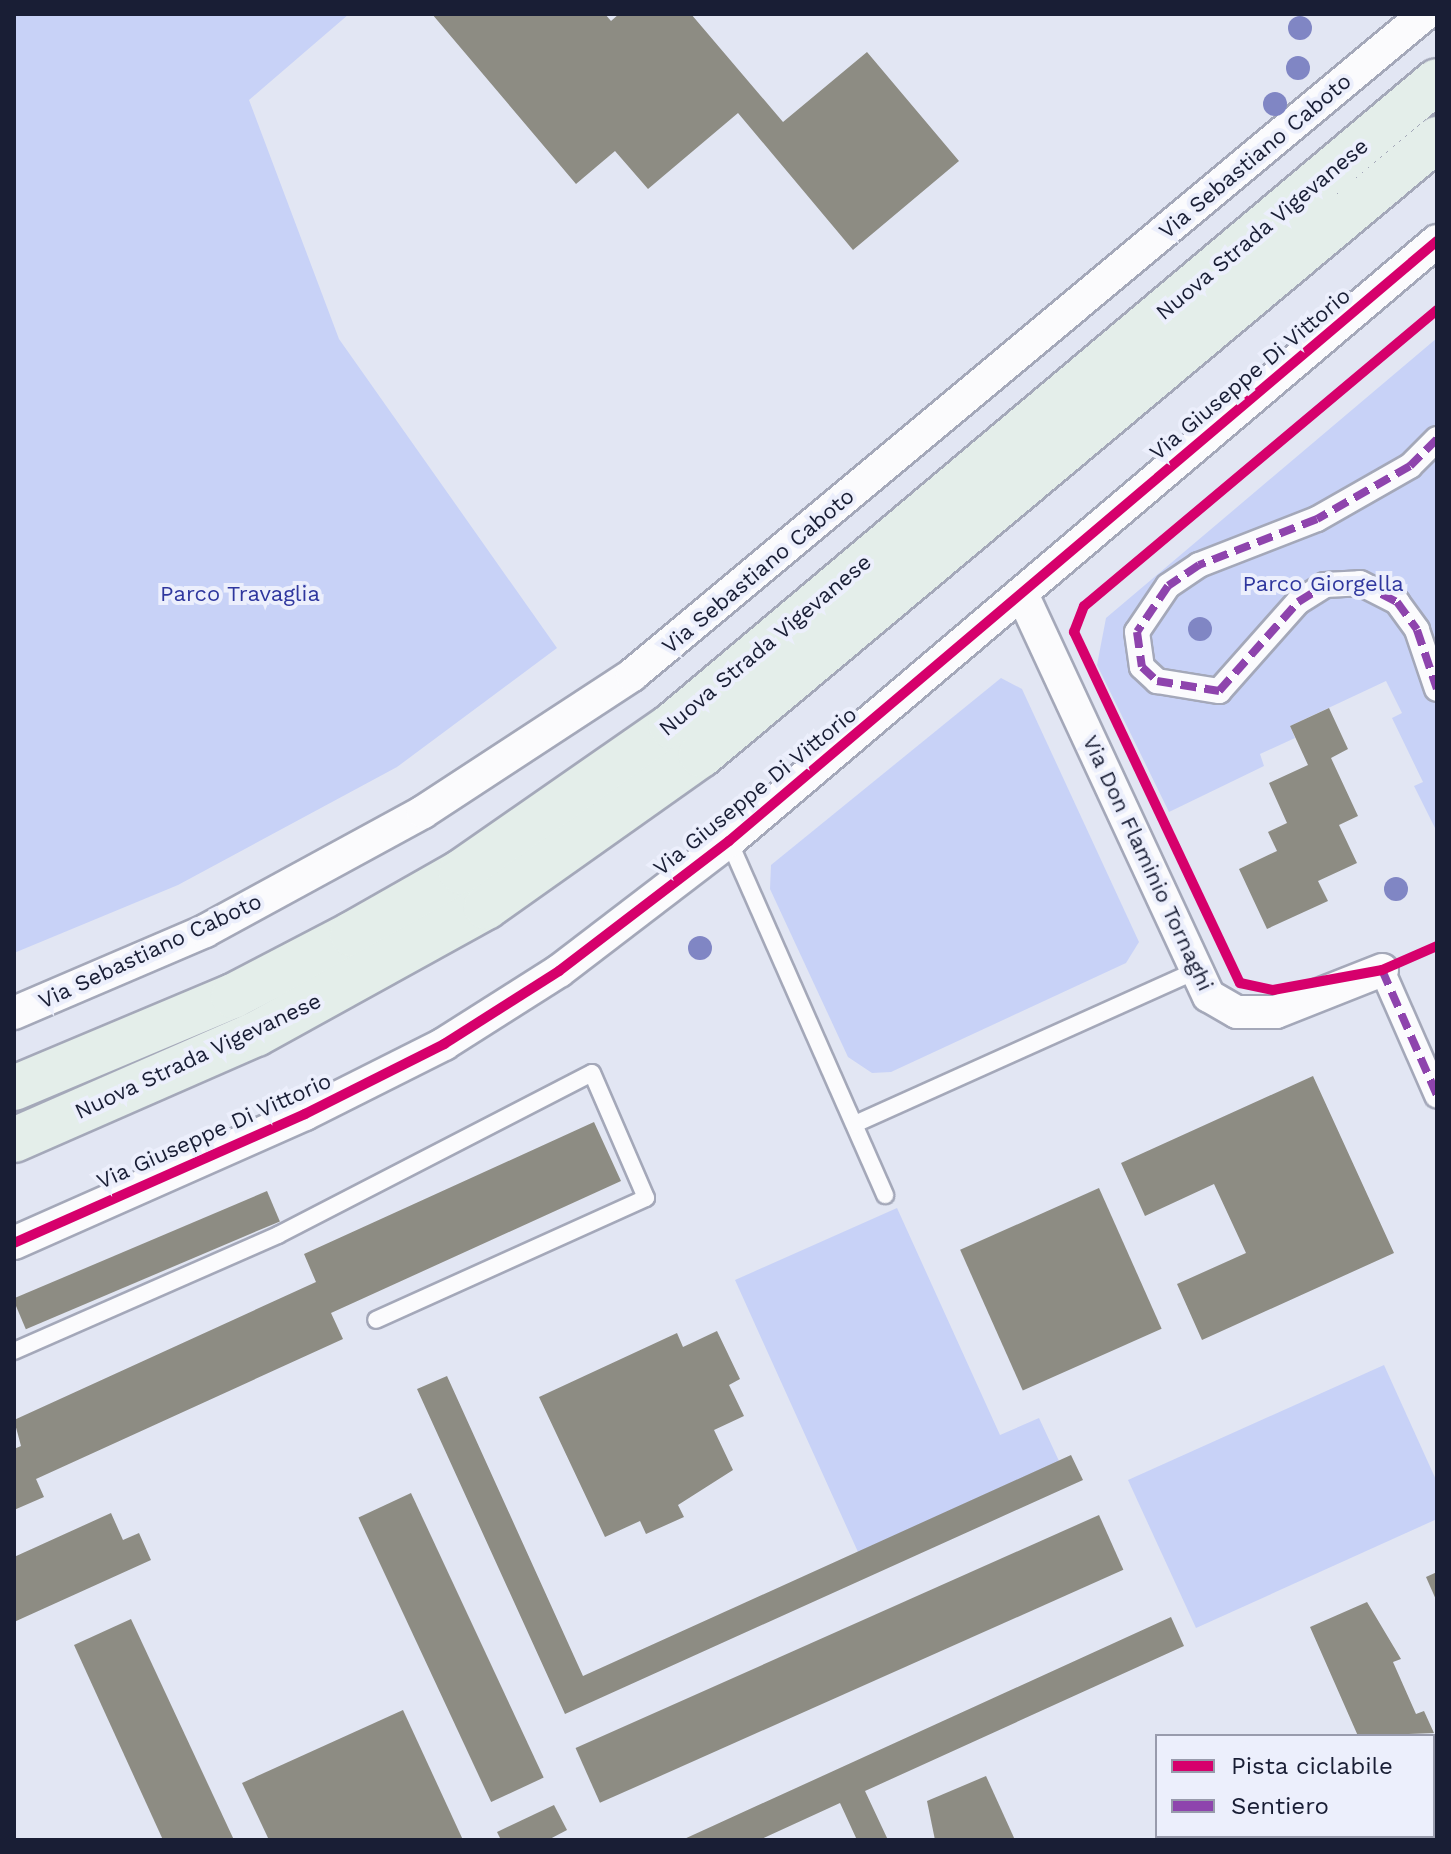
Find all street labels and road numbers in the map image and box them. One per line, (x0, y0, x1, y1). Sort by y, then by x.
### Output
street label: Via Sebastiano Caboto (1153, 68, 1357, 244)
street label: Nuova Strada Vigevanese (1150, 132, 1374, 326)
street label: Via Giuseppe Di Vittorio (1144, 282, 1356, 466)
street label: Via Sebastiano Caboto (656, 483, 860, 659)
street label: Nuova Strada Vigevanese (653, 548, 877, 742)
street label: Via Giuseppe Di Vittorio (648, 701, 862, 881)
street label: Via Don Flaminio Tornaghi (1077, 730, 1219, 996)
street label: Via Sebastiano Caboto (34, 888, 266, 1014)
street label: Nuova Strada Vigevanese (70, 987, 326, 1125)
street label: Via Giuseppe Di Vittorio (92, 1067, 336, 1195)

